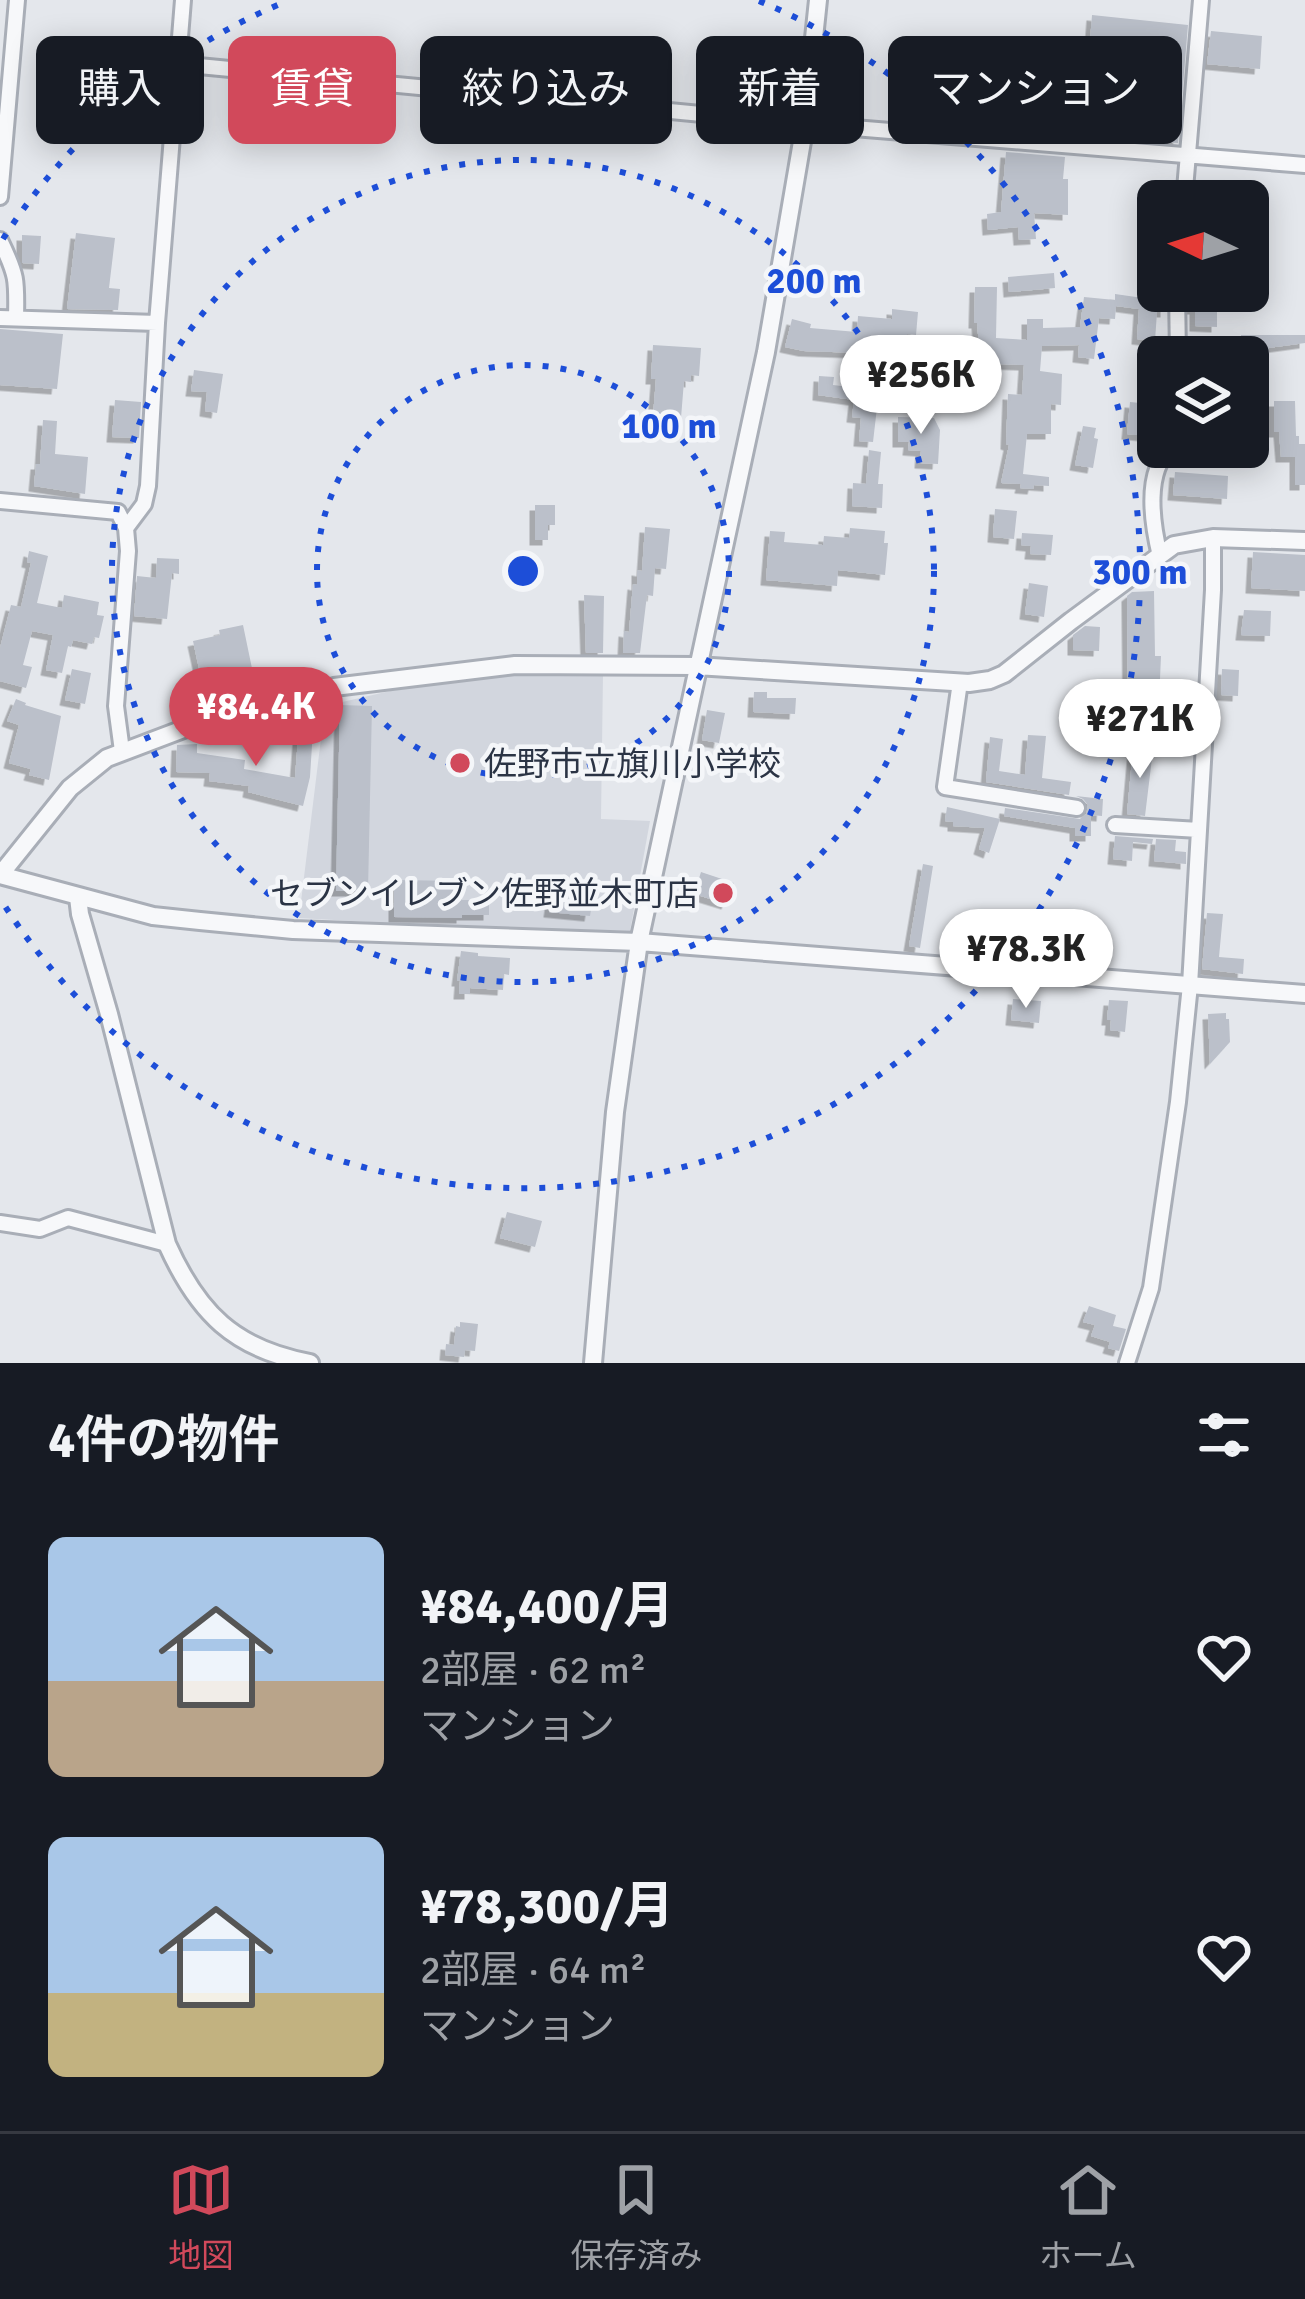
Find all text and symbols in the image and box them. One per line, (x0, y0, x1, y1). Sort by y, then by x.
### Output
chip: 購入 (36, 36, 204, 144)
chip: 賃貸 (228, 36, 396, 144)
chip: 絞り込み (420, 36, 672, 144)
chip: 新着 (696, 36, 864, 144)
chip: マンション (888, 36, 1182, 144)
north arrow (1137, 180, 1269, 312)
map controls (1137, 180, 1269, 468)
text: 200 m (766, 259, 862, 304)
pin: ¥256K (837, 335, 1005, 437)
button: layers (1137, 336, 1269, 468)
text: ¥256K (867, 350, 975, 398)
text: 100 m (621, 404, 717, 449)
centre of rings (502, 550, 544, 592)
text: 300 m (1092, 550, 1188, 595)
pin: ¥84.4K (158, 667, 354, 769)
pin: ¥271K (1056, 679, 1224, 781)
text: ¥84.4K (196, 682, 316, 730)
text: ¥271K (1086, 694, 1194, 742)
place label: 佐野市立旗川小学校 (484, 744, 781, 785)
marker: 佐野市立旗川小学校 (447, 750, 473, 776)
place label: セブンイレブン佐野並木町店 (270, 874, 699, 915)
marker: セブンイレブン佐野並木町店 (710, 880, 736, 906)
pin: ¥78.3K (928, 909, 1124, 1011)
text: ¥78.3K (966, 924, 1086, 972)
icon: filters (1191, 1402, 1257, 1468)
text: 4件の物件 (48, 1409, 280, 1472)
text: ¥84,400/月 (420, 1575, 674, 1638)
icon: home (144, 1585, 288, 1729)
icon: heart (1191, 1624, 1257, 1690)
text: 2部屋 · 62 m² (420, 1646, 646, 1694)
text: マンション (420, 1702, 615, 1750)
text: ¥78,300/月 (420, 1875, 674, 1938)
icon: home (144, 1885, 288, 2029)
icon: heart (1191, 1924, 1257, 1990)
text: 2部屋 · 64 m² (420, 1946, 646, 1994)
text: マンション (420, 2002, 615, 2050)
tab: 地図 (168, 2157, 234, 2277)
tab: 保存済み (570, 2157, 702, 2277)
tab: ホーム (1039, 2157, 1137, 2277)

